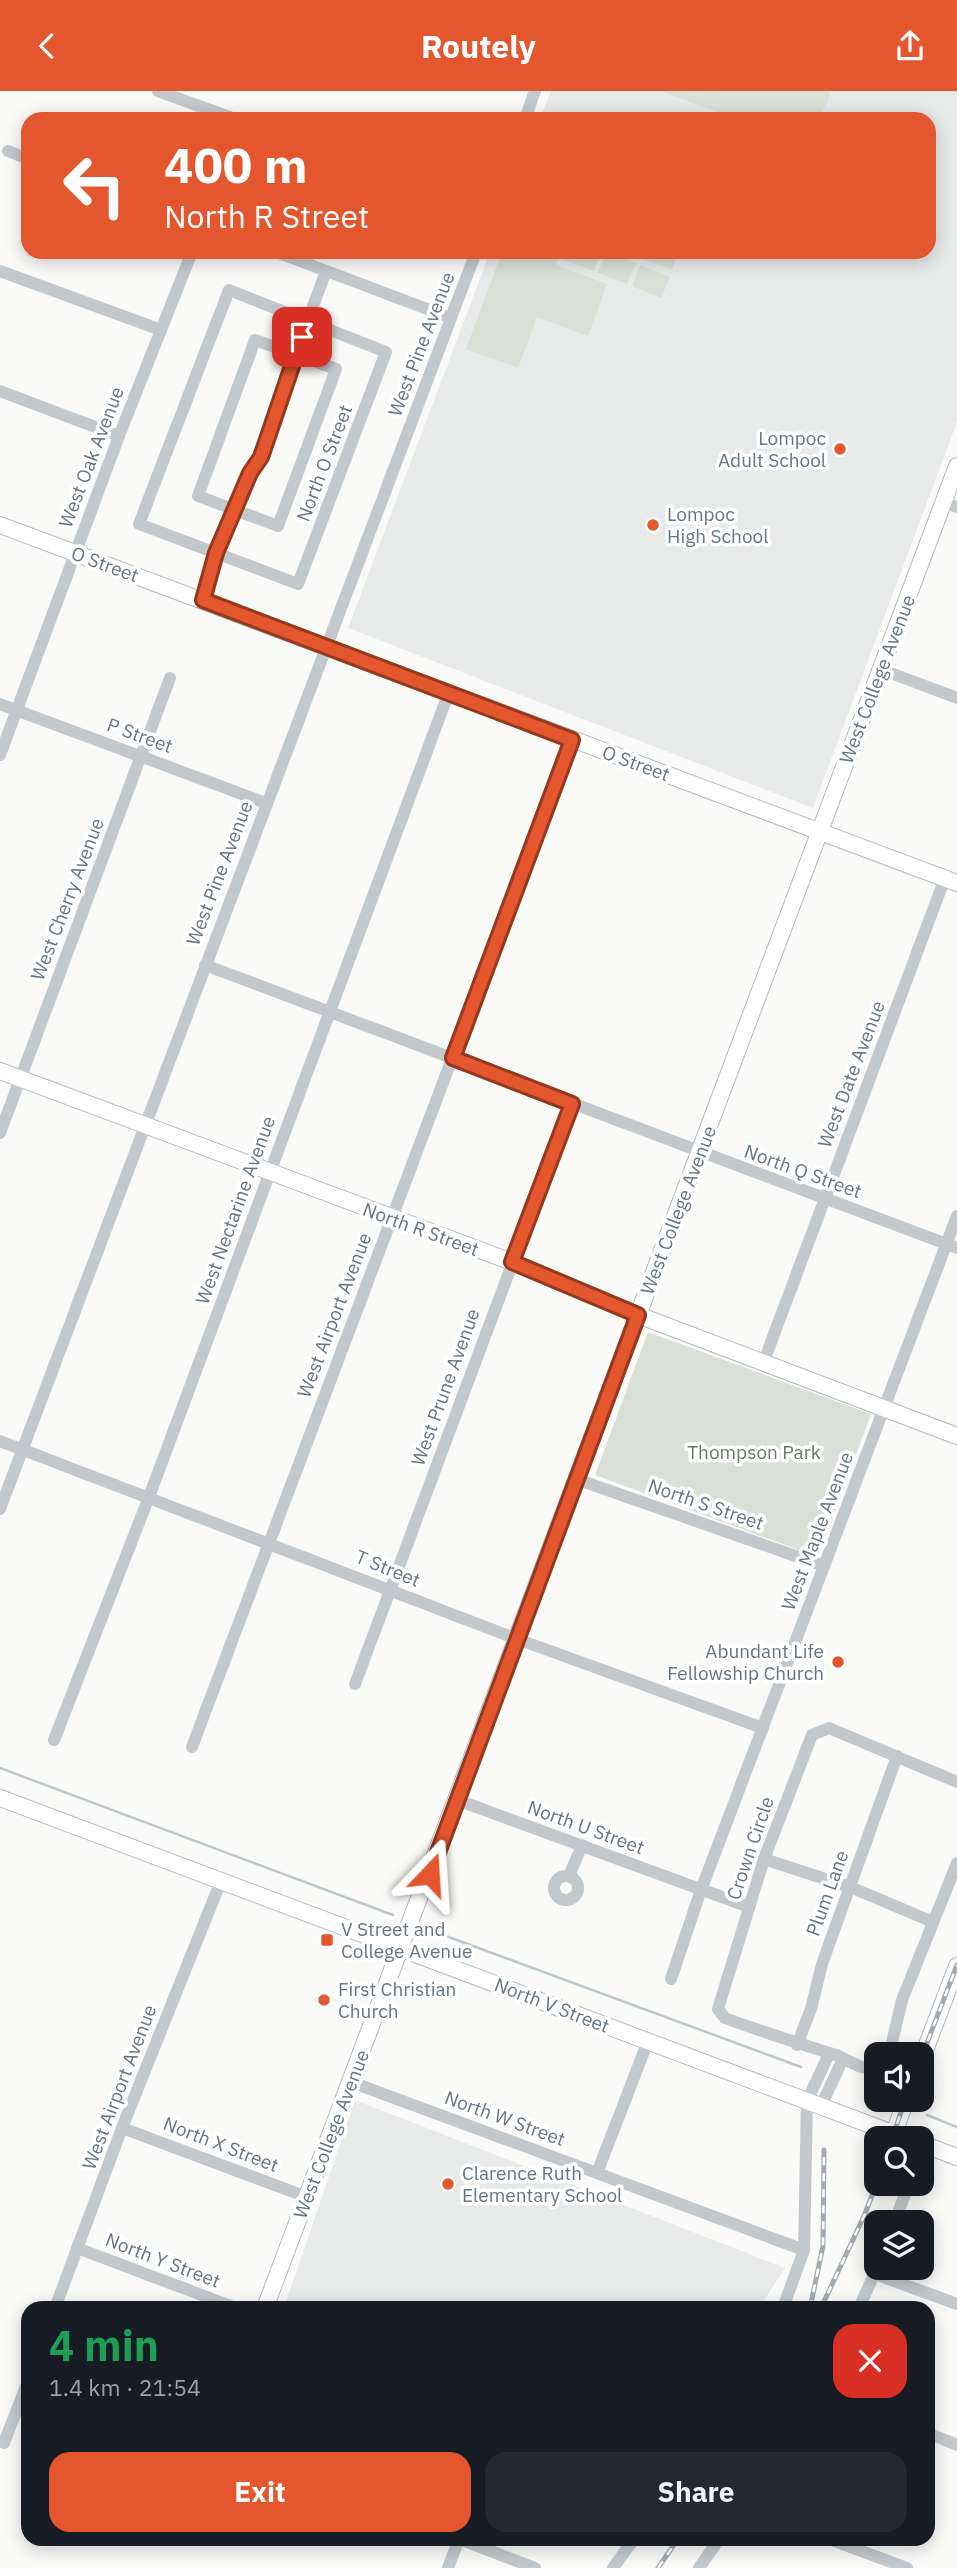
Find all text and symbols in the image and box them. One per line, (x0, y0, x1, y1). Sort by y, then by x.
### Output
text: Routely (421, 25, 536, 67)
icon: back (28, 27, 66, 65)
icon: share (891, 27, 929, 65)
text: 400 m (164, 133, 308, 196)
icon: left (49, 140, 140, 231)
text: North R Street (164, 195, 369, 237)
street label: West Pine Avenue (382, 268, 460, 420)
pin (272, 307, 332, 367)
icon: arrive (283, 318, 321, 356)
street label: West Oak Avenue (53, 383, 129, 531)
street label: North O Street (291, 401, 357, 525)
place label: Lompoc Adult School (718, 426, 826, 472)
marker: Lompoc Adult School (832, 441, 848, 457)
place label: Lompoc High School (667, 502, 768, 548)
marker: Lompoc High School (645, 517, 661, 533)
street label: O Street (68, 541, 142, 587)
street label: West College Avenue (834, 591, 920, 767)
street label: P Street (104, 712, 176, 758)
street label: O Street (599, 740, 673, 786)
street label: West Pine Avenue (180, 797, 258, 949)
street label: West Cherry Avenue (25, 814, 109, 984)
street label: West Date Avenue (812, 997, 890, 1151)
street label: West Nectarine Avenue (190, 1113, 280, 1307)
street label: West College Avenue (635, 1122, 721, 1298)
street label: North Q Street (741, 1139, 865, 1203)
street label: North R Street (360, 1197, 482, 1261)
street label: West Airport Avenue (292, 1229, 376, 1401)
street label: West Prune Avenue (405, 1305, 485, 1469)
park label: Thompson Park (687, 1440, 821, 1464)
street label: West Maple Avenue (776, 1449, 858, 1613)
street label: North S Street (645, 1473, 767, 1535)
street label: T Street (352, 1544, 424, 1592)
place label: Abundant Life Fellowship Church (667, 1639, 824, 1685)
marker: Abundant Life Fellowship Church (830, 1654, 846, 1670)
street label: Crown Circle (721, 1793, 779, 1903)
street label: North U Street (524, 1795, 648, 1859)
position arrow (393, 1837, 467, 1911)
street label: Plum Lane (800, 1847, 854, 1939)
place label: V Street and College Avenue (341, 1917, 472, 1963)
marker: V Street and College Avenue (319, 1932, 335, 1948)
street label: North V Street (491, 1972, 613, 2038)
place label: First Christian Church (338, 1977, 456, 2023)
marker: First Christian Church (316, 1992, 332, 2008)
street label: West Airport Avenue (77, 2001, 161, 2173)
map controls (864, 2042, 934, 2280)
button: sound (864, 2042, 934, 2112)
street label: West College Avenue (288, 2046, 374, 2222)
street label: North W Street (441, 2085, 569, 2151)
street label: North X Street (160, 2111, 282, 2177)
button: search (864, 2126, 934, 2196)
place label: Clarence Ruth Elementary School (462, 2161, 622, 2207)
marker: Clarence Ruth Elementary School (440, 2176, 456, 2192)
button: layers (864, 2210, 934, 2280)
street label: North Y Street (102, 2227, 224, 2293)
text: 4 min (49, 2318, 159, 2373)
button: close (833, 2324, 907, 2398)
text: 1.4 km · 21:54 (49, 2372, 201, 2402)
button: Exit (49, 2452, 471, 2532)
button: Share (485, 2452, 907, 2532)

